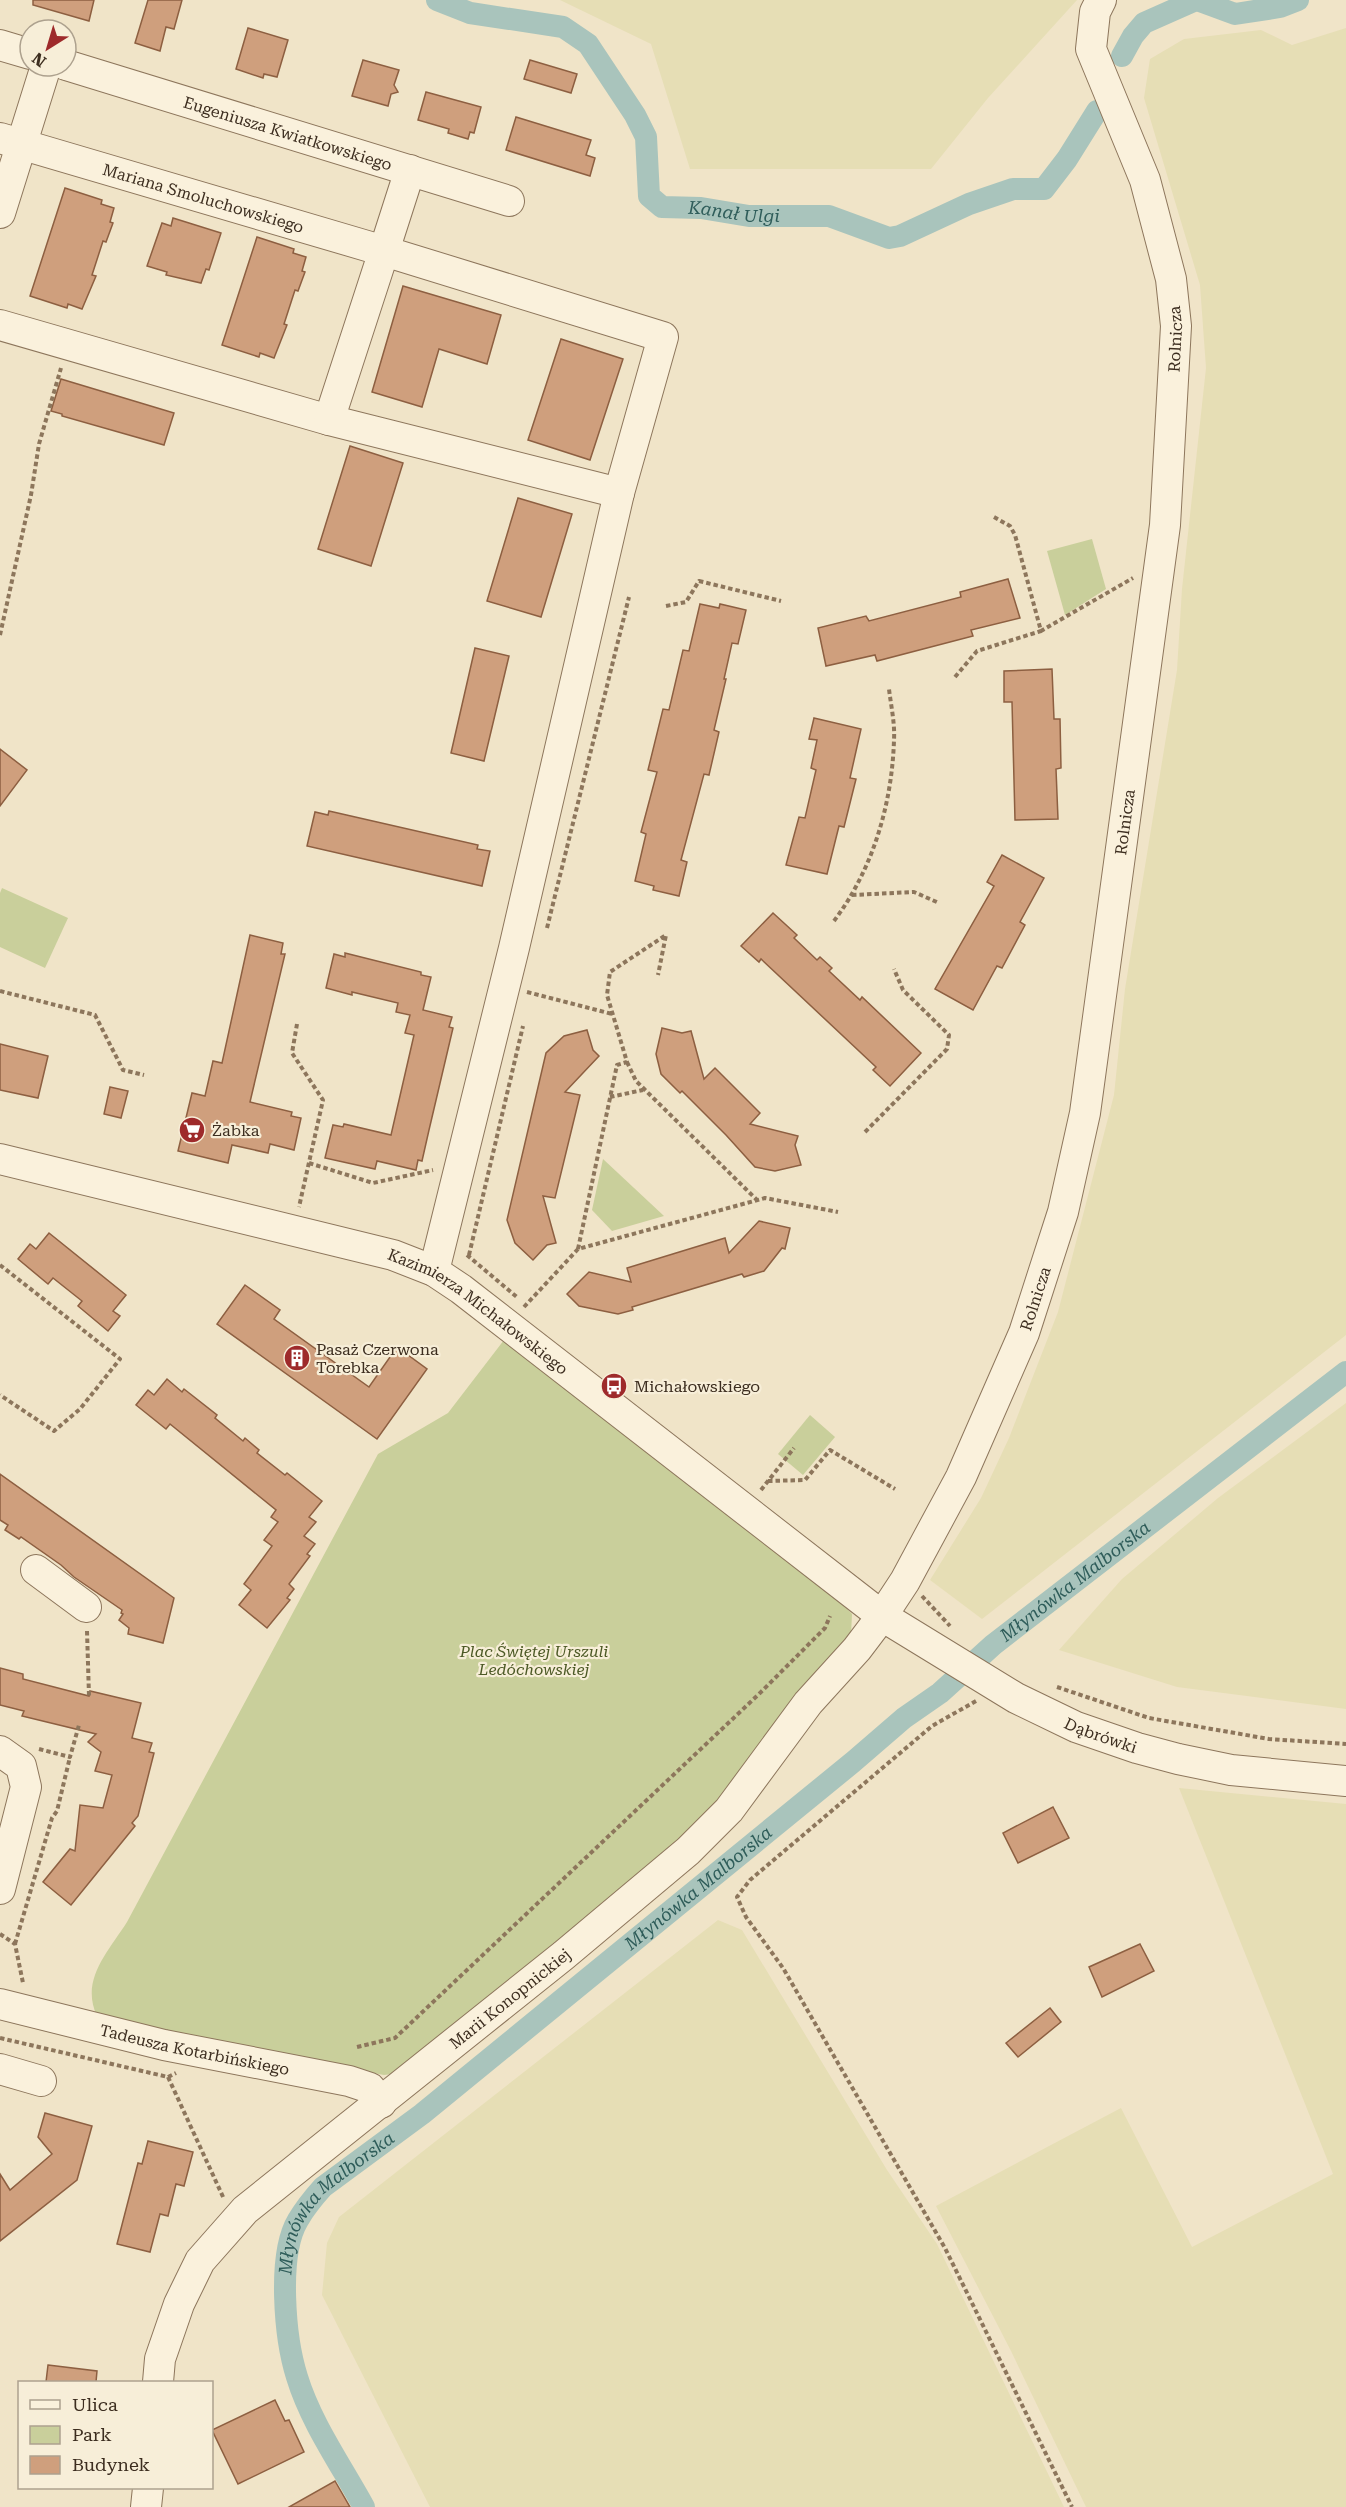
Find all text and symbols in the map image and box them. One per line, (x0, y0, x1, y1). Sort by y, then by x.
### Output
north arrow (18, 18, 78, 78)
text: N (29, 48, 50, 71)
street label: Eugeniusza Kwiatkowskiego (181, 93, 394, 175)
street label: Mariana Smoluchowskiego (100, 160, 306, 237)
water label: Kanał Ulgi (687, 197, 780, 226)
street label: Rolnicza (1164, 305, 1186, 373)
street label: Rolnicza (1111, 788, 1139, 856)
supermarket icon: Żabka (177, 1115, 207, 1145)
place label: Żabka (212, 1121, 260, 1140)
street label: Kazimierza Michałowskiego (385, 1245, 572, 1379)
street label: Rolnicza (1016, 1264, 1055, 1333)
place label: Pasaż Czerwona Torebka (316, 1340, 439, 1377)
building icon: Pasaż Czerwona Torebka (282, 1343, 312, 1373)
bus stop icon: Michałowskiego (599, 1371, 629, 1401)
place label: Michałowskiego (634, 1377, 760, 1396)
water label: Młynówka Malborska (995, 1516, 1154, 1646)
park label: Plac Świętej Urszuli Ledóchowskiej (459, 1642, 608, 1679)
street label: Dąbrówki (1061, 1714, 1140, 1757)
water label: Młynówka Malborska (619, 1821, 776, 1955)
street label: Marii Konopnickiej (446, 1945, 574, 2053)
street label: Tadeusza Kotarbińskiego (98, 2020, 291, 2079)
water label: Młynówka Malborska (274, 2127, 398, 2276)
legend (18, 2381, 213, 2489)
text: Ulica (72, 2394, 118, 2415)
text: Park (72, 2424, 112, 2445)
text: Budynek (72, 2454, 150, 2475)

